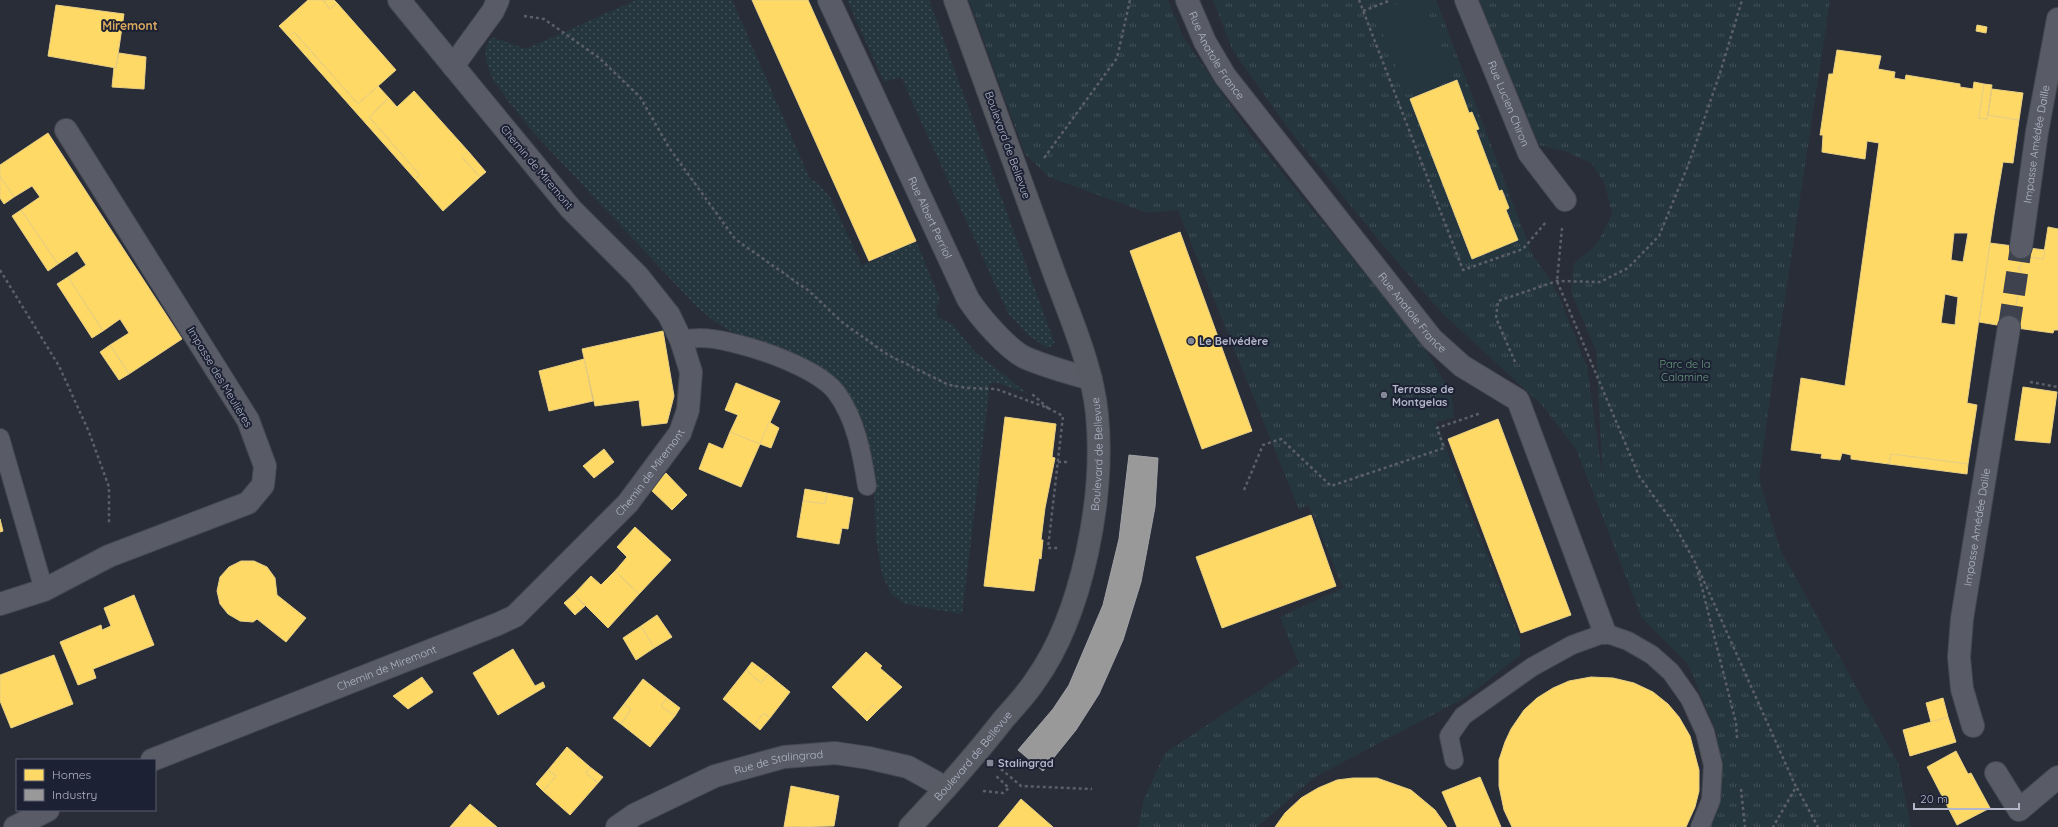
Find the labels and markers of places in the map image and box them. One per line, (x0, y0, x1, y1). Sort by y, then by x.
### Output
place label: Le Belvédère (1199, 334, 1269, 348)
marker: Le Belvédère (1186, 336, 1196, 346)
place label: Terrasse de Montgelas (1392, 382, 1454, 409)
marker: Terrasse de Montgelas (1379, 390, 1389, 400)
place label: Stalingrad (998, 756, 1054, 770)
marker: Stalingrad (985, 758, 995, 768)

